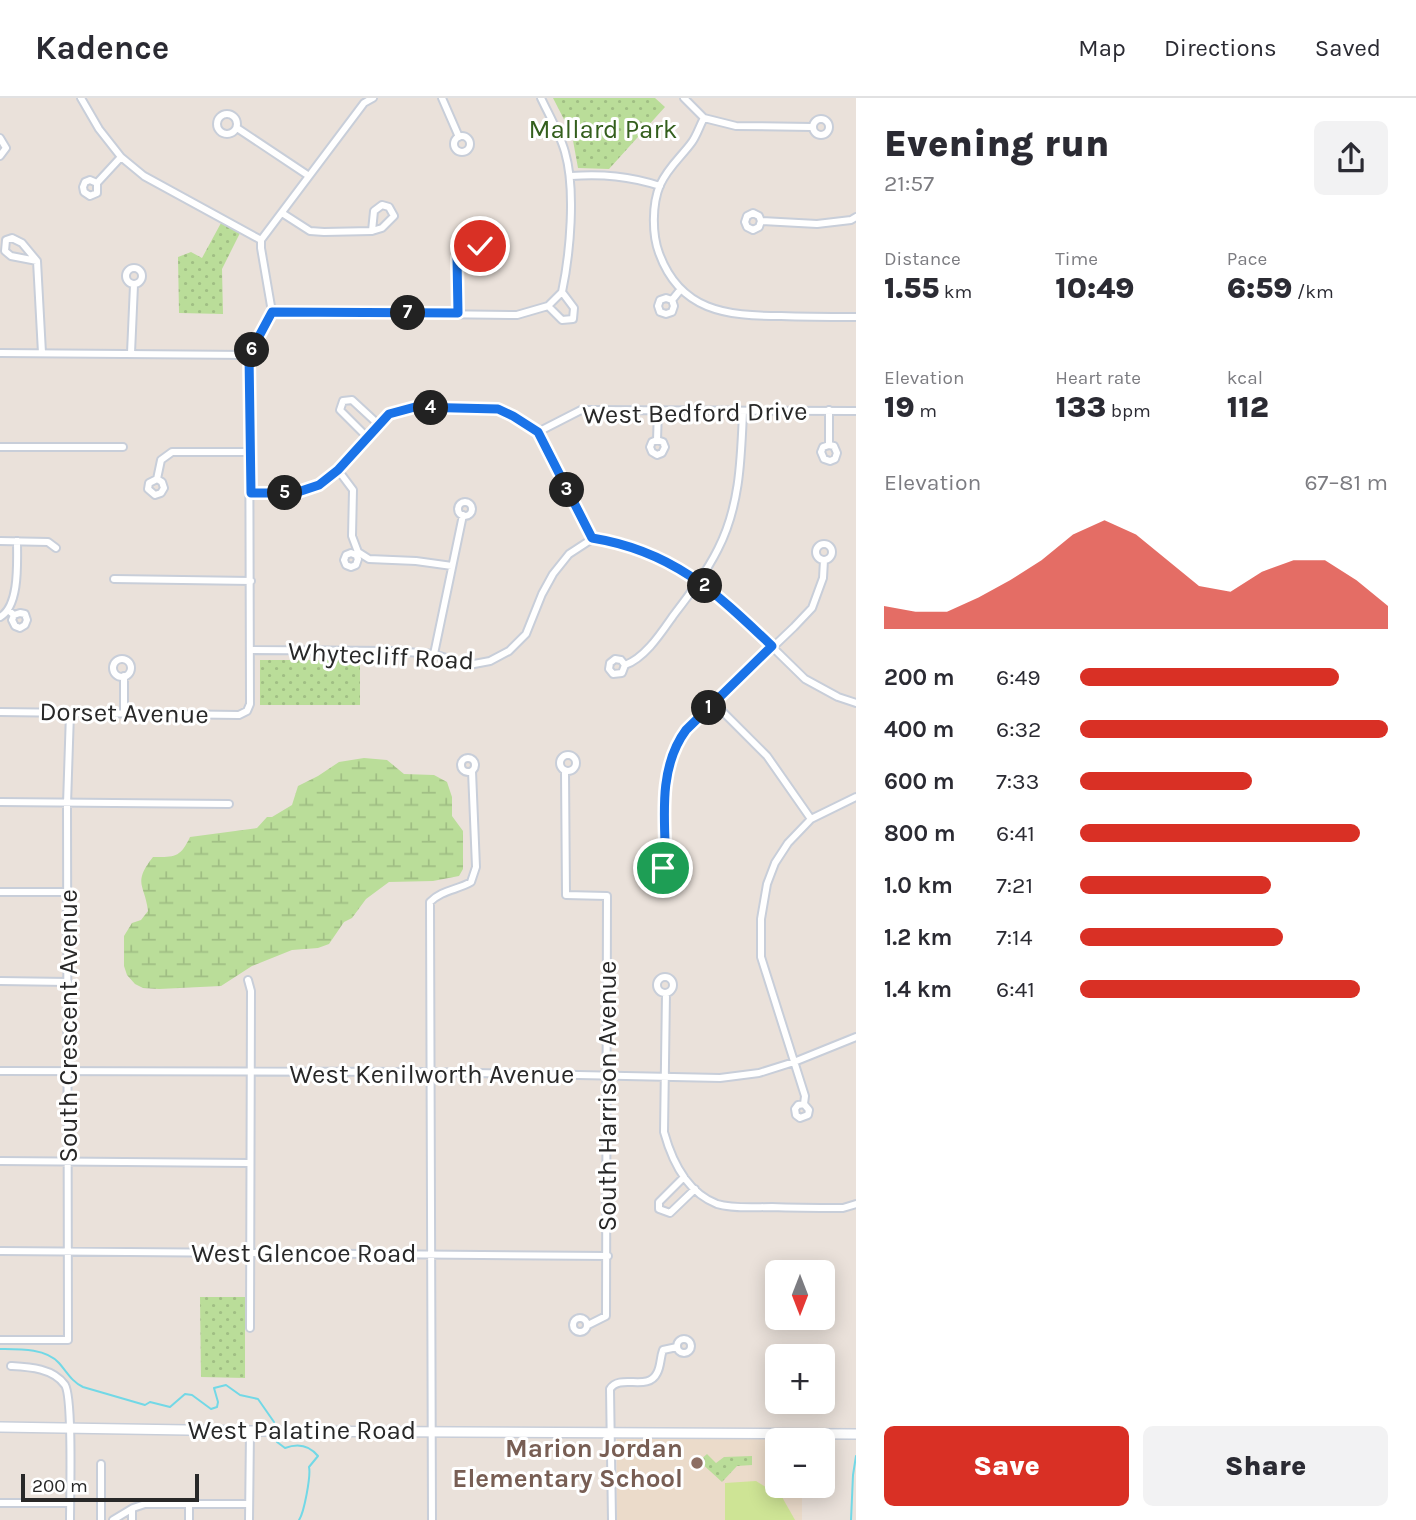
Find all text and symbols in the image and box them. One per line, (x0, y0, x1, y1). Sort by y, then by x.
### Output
text: Kadence (35, 29, 169, 67)
text: Map (1078, 34, 1126, 62)
text: Directions (1164, 34, 1277, 62)
text: Saved (1315, 34, 1381, 62)
park label: Mallard Park (529, 114, 677, 145)
text: Evening run (884, 121, 1109, 166)
button: share (1314, 121, 1388, 195)
text: 21:57 (884, 170, 934, 197)
pin (450, 216, 510, 276)
icon: check (461, 227, 499, 265)
text: Distance (884, 248, 961, 270)
text: Time (1055, 248, 1098, 270)
text: Pace (1227, 248, 1267, 270)
text: 1.55 (884, 270, 939, 306)
text: 10:49 (1055, 270, 1135, 306)
text: 6:59 (1227, 270, 1293, 306)
text: km (939, 281, 972, 303)
text: /km (1293, 281, 1334, 303)
pin: 7 (390, 296, 426, 330)
text: 7 (403, 301, 412, 323)
pin: 6 (234, 332, 270, 368)
text: 6 (246, 338, 257, 360)
text: Elevation (884, 367, 964, 389)
text: Heart rate (1055, 367, 1141, 389)
text: kcal (1227, 367, 1263, 389)
text: 19 (884, 389, 915, 425)
text: 133 (1055, 389, 1106, 425)
text: 112 (1227, 389, 1269, 425)
pin: 4 (414, 390, 448, 426)
text: 4 (425, 396, 436, 418)
street label: West Bedford Drive (582, 396, 808, 430)
text: m (915, 400, 937, 422)
text: bpm (1106, 400, 1151, 422)
text: Elevation (884, 469, 981, 496)
text: 67–81 m (1304, 469, 1388, 496)
pin: 3 (550, 472, 584, 508)
pin: 5 (268, 476, 302, 510)
text: 3 (561, 478, 572, 500)
text: 5 (279, 481, 290, 503)
pin: 2 (688, 568, 722, 603)
text: 2 (699, 574, 710, 596)
street label: Whytecliff Road (287, 636, 475, 676)
text: 200 m (884, 664, 955, 691)
text: 6:49 (996, 664, 1041, 691)
pin: 1 (692, 690, 726, 726)
street label: Dorset Avenue (39, 696, 209, 730)
text: 1 (705, 696, 712, 718)
text: 400 m (884, 716, 954, 743)
text: 6:32 (996, 716, 1041, 743)
text: 600 m (884, 768, 955, 795)
text: 7:33 (996, 768, 1039, 795)
text: 800 m (884, 820, 956, 847)
text: 6:41 (996, 820, 1035, 847)
pin (633, 838, 693, 898)
icon: arrive (644, 849, 682, 887)
text: 1.0 km (884, 872, 953, 899)
text: 7:21 (996, 872, 1033, 899)
street label: South Crescent Avenue (53, 889, 84, 1163)
text: 1.2 km (884, 924, 952, 951)
text: 7:14 (996, 924, 1033, 951)
street label: South Harrison Avenue (592, 961, 623, 1231)
text: 1.4 km (884, 976, 952, 1003)
text: 6:41 (996, 976, 1035, 1003)
street label: West Kenilworth Avenue (290, 1059, 574, 1090)
street label: West Glencoe Road (191, 1238, 417, 1269)
north arrow (765, 1260, 835, 1330)
map controls (765, 1260, 835, 1498)
button: + (765, 1344, 835, 1414)
street label: West Palatine Road (188, 1415, 416, 1446)
button: Save (884, 1426, 1129, 1506)
button: Share (1143, 1426, 1388, 1506)
button: − (765, 1428, 835, 1498)
place label: Marion Jordan Elementary School (452, 1433, 683, 1494)
marker: Marion Jordan Elementary School (689, 1455, 705, 1471)
scale bar (21, 1471, 200, 1503)
text: 200 m (32, 1475, 88, 1497)

